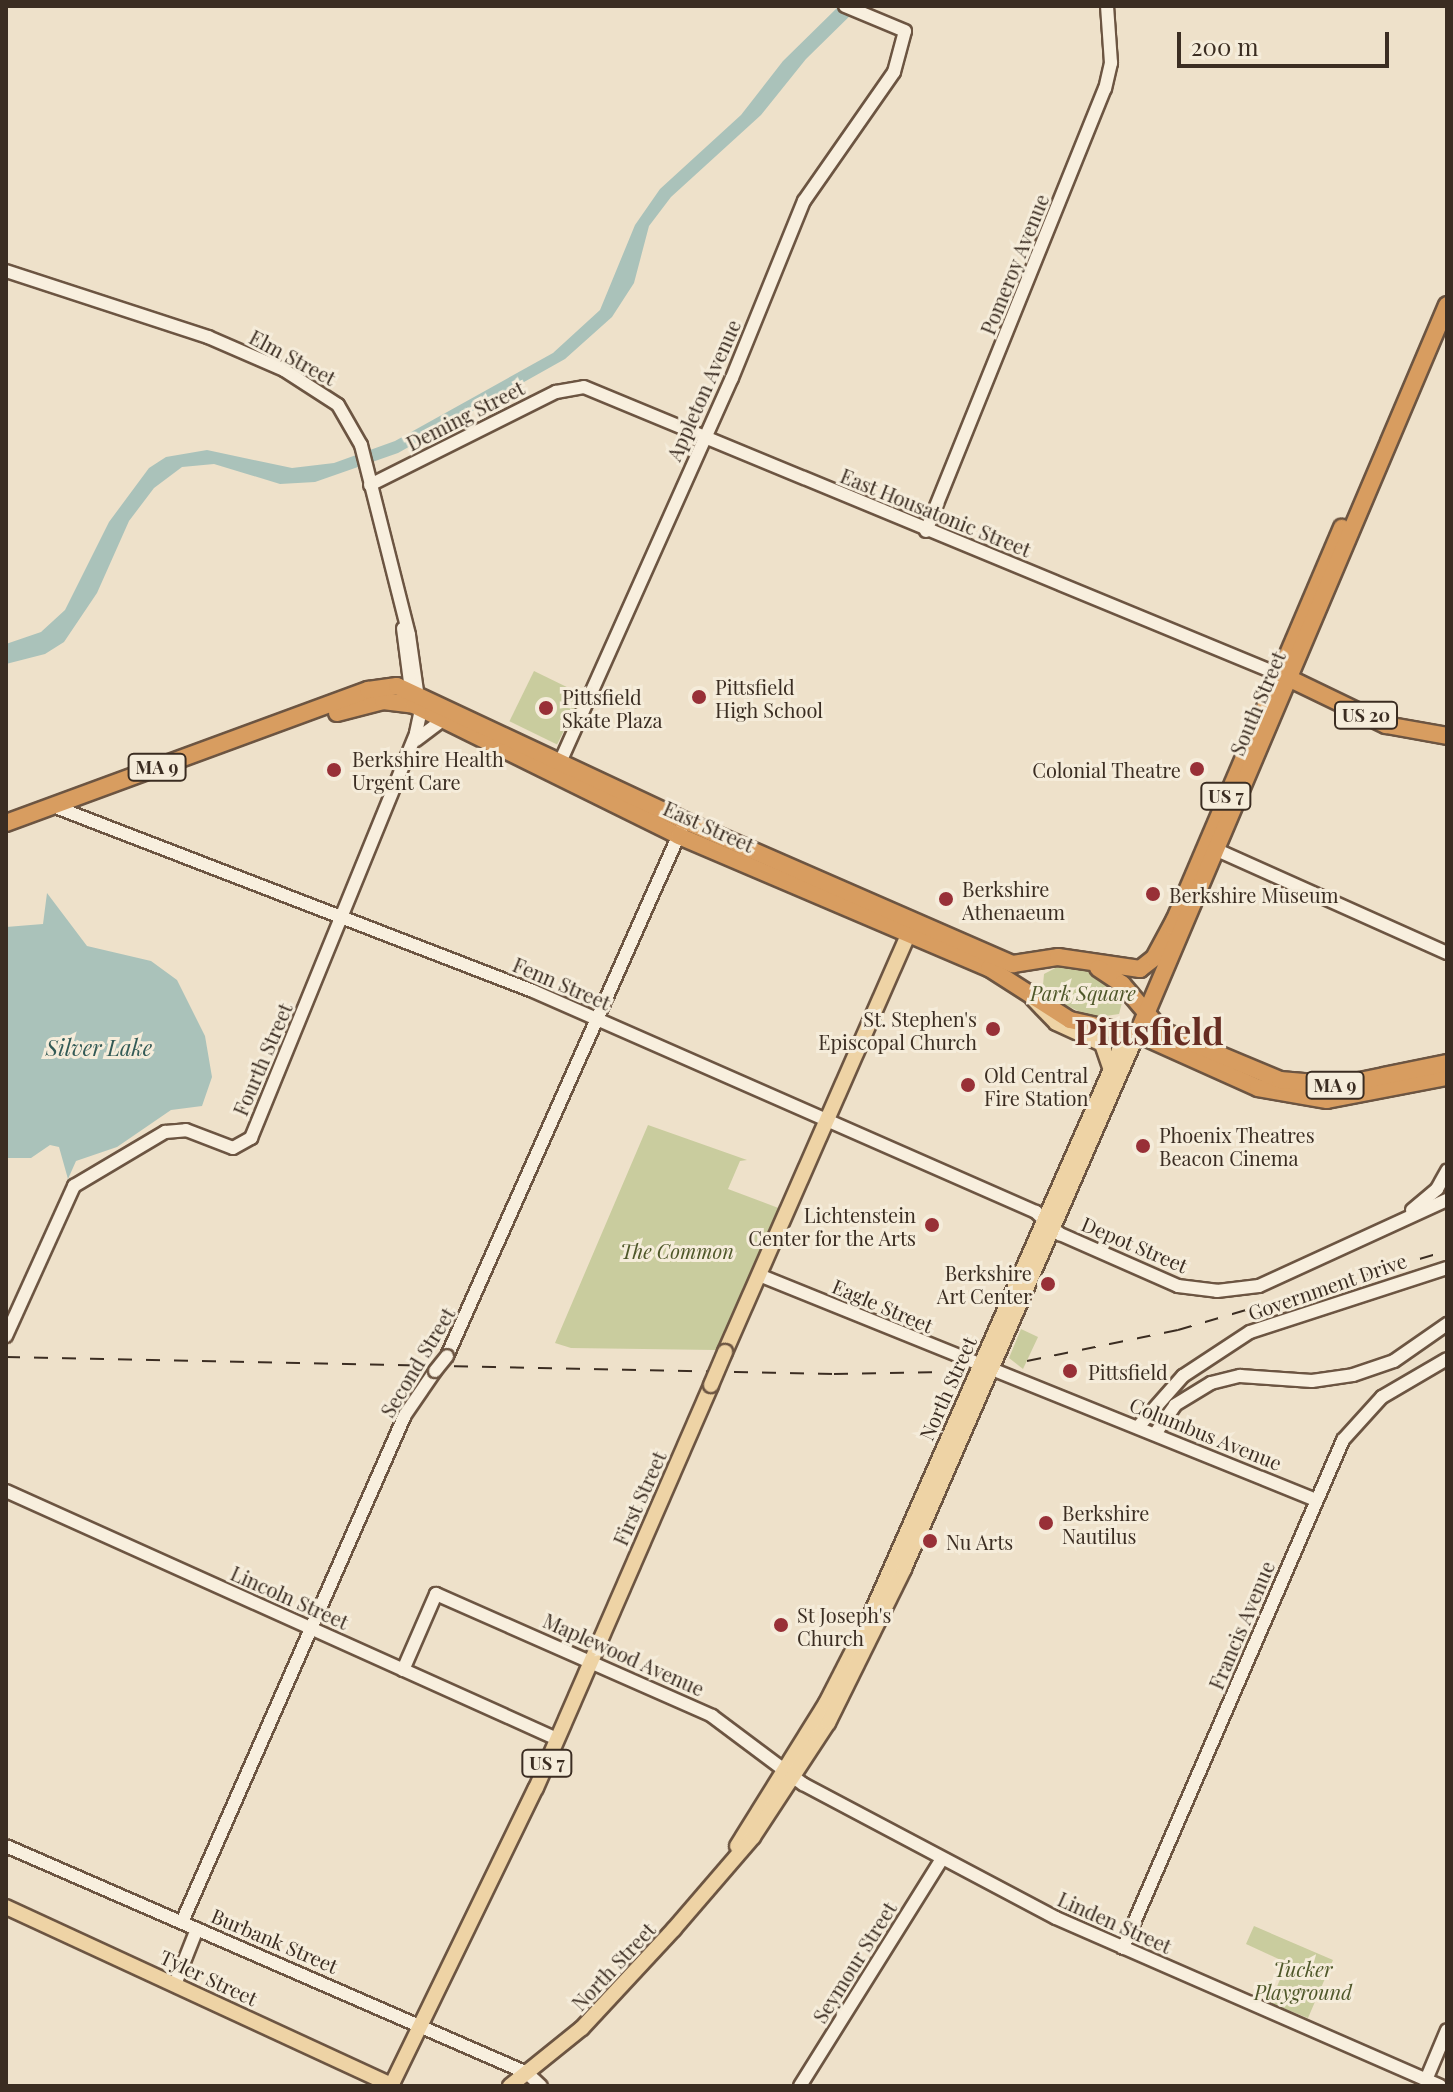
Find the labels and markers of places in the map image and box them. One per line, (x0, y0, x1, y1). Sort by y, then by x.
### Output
place label: Pittsfield High School (715, 674, 823, 721)
place label: Pittsfield Skate Plaza (562, 684, 662, 731)
marker: Pittsfield High School (690, 688, 708, 706)
marker: Pittsfield Skate Plaza (537, 699, 555, 717)
place label: Berkshire Health Urgent Care (352, 746, 504, 793)
place label: Colonial Theatre (1032, 757, 1181, 781)
marker: Berkshire Health Urgent Care (323, 759, 345, 781)
marker: Colonial Theatre (1188, 760, 1206, 778)
place label: Berkshire Athenaeum (962, 876, 1065, 923)
place label: Berkshire Museum (1169, 882, 1338, 906)
marker: Berkshire Museum (1144, 885, 1162, 903)
marker: Berkshire Athenaeum (937, 890, 955, 908)
place label: St. Stephen's Episcopal Church (818, 1006, 977, 1053)
marker: St. Stephen's Episcopal Church (984, 1020, 1002, 1038)
place label: Old Central Fire Station (984, 1062, 1089, 1109)
marker: Old Central Fire Station (959, 1076, 977, 1094)
place label: Phoenix Theatres Beacon Cinema (1159, 1122, 1315, 1169)
marker: Phoenix Theatres Beacon Cinema (1134, 1137, 1152, 1155)
place label: Lichtenstein Center for the Arts (747, 1202, 916, 1249)
marker: Lichtenstein Center for the Arts (923, 1216, 941, 1234)
place label: Berkshire Art Center (937, 1260, 1032, 1307)
marker: Berkshire Art Center (1039, 1275, 1057, 1293)
place label: Pittsfield (1088, 1359, 1168, 1383)
marker: Pittsfield (1059, 1360, 1081, 1382)
place label: Berkshire Nautilus (1062, 1500, 1149, 1547)
marker: Berkshire Nautilus (1037, 1514, 1055, 1532)
place label: Nu Arts (946, 1529, 1014, 1553)
marker: Nu Arts (921, 1532, 939, 1550)
place label: St Joseph's Church (797, 1602, 892, 1649)
marker: St Joseph's Church (772, 1616, 790, 1634)

